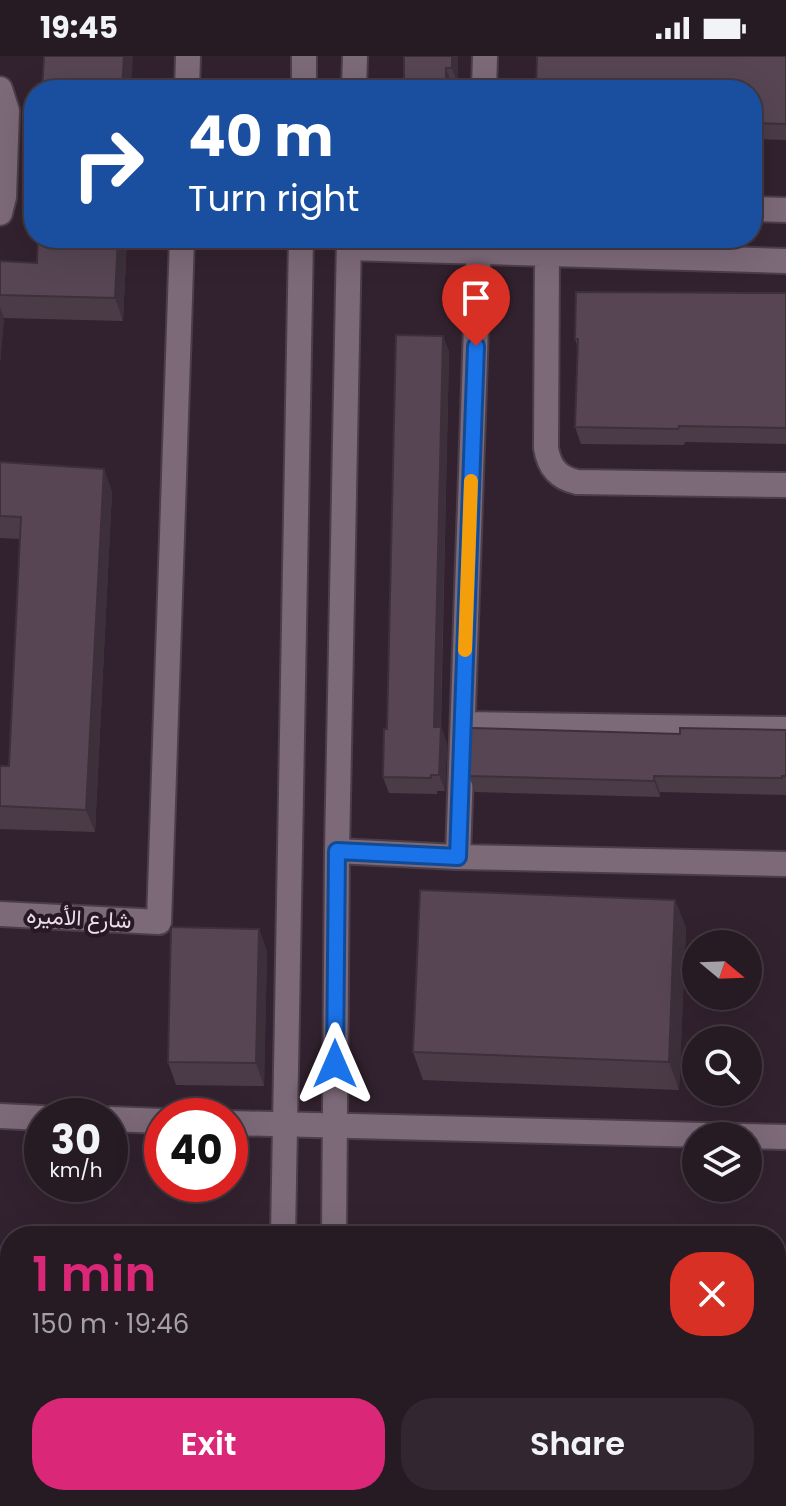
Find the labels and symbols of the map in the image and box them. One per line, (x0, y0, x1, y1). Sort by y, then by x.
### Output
pin (442, 264, 510, 346)
street label: شارع الأميره (26, 900, 132, 936)
north arrow (682, 930, 762, 1010)
position arrow (293, 1022, 377, 1106)
speed limit sign: 40 (144, 1098, 248, 1202)

